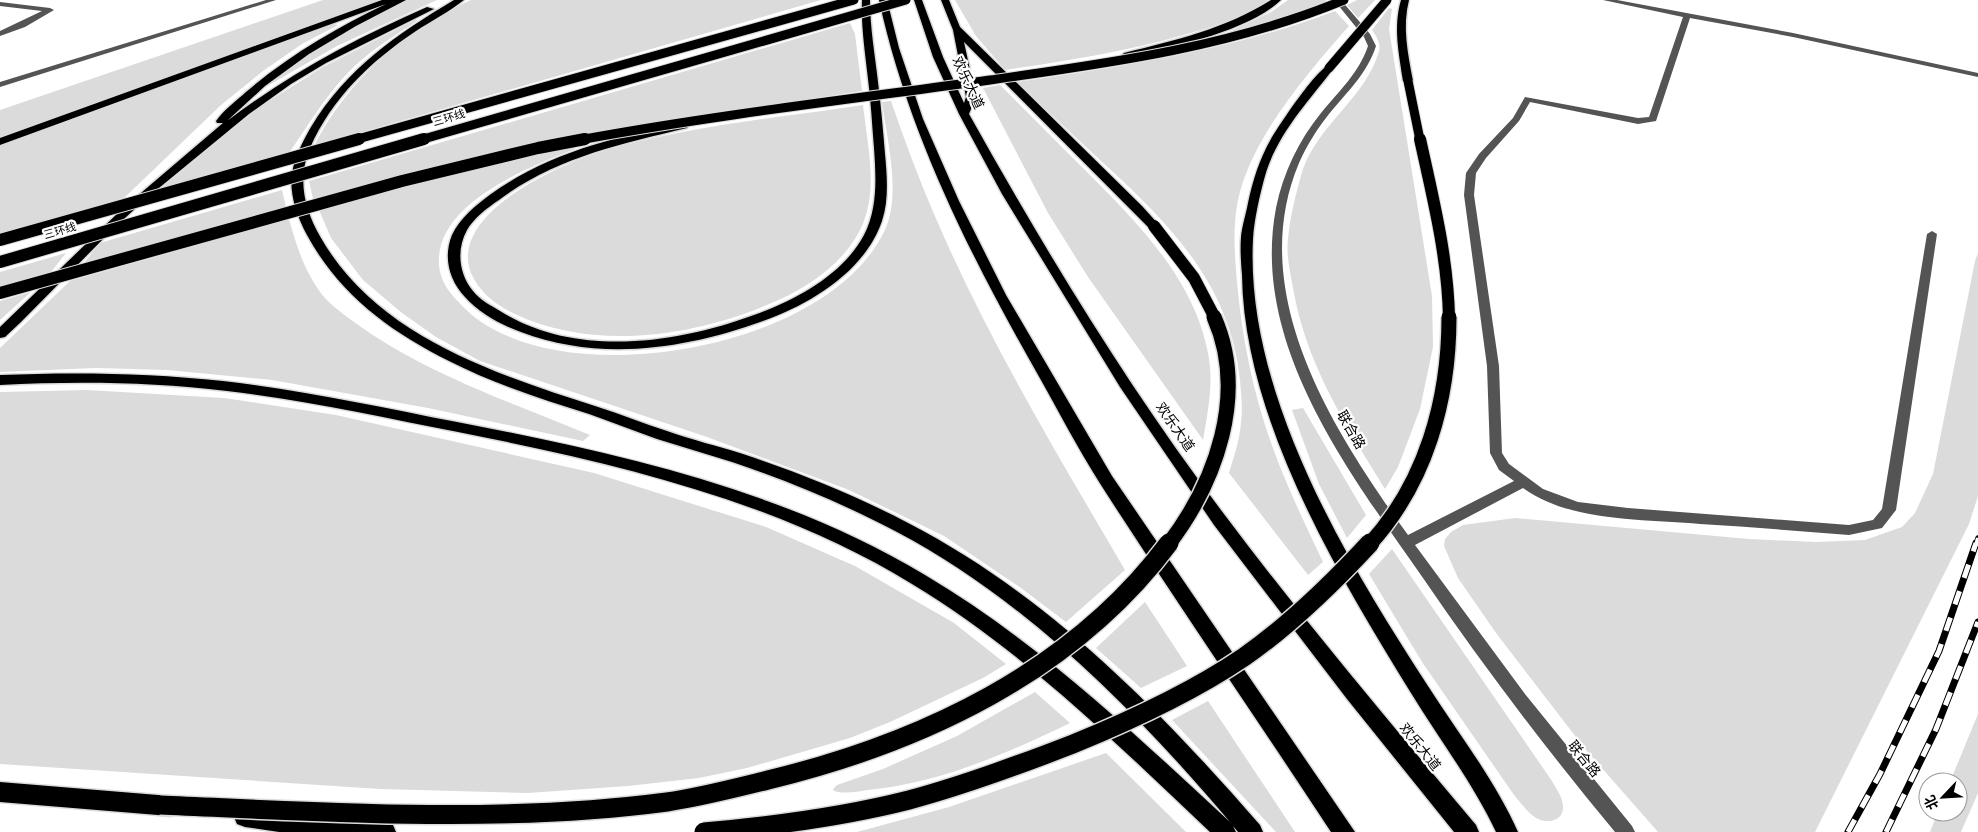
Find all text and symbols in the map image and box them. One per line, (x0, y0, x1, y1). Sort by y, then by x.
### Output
street label: 欢乐大道 (948, 54, 988, 112)
street label: 三环线 (431, 107, 467, 129)
street label: 三环线 (42, 220, 78, 242)
street label: 欢乐大道 (1152, 399, 1198, 455)
street label: 联合路 (1333, 408, 1369, 452)
street label: 欢乐大道 (1396, 720, 1444, 774)
street label: 联合路 (1564, 737, 1604, 781)
north arrow (1918, 772, 1968, 822)
text: 北 (1921, 792, 1942, 812)

